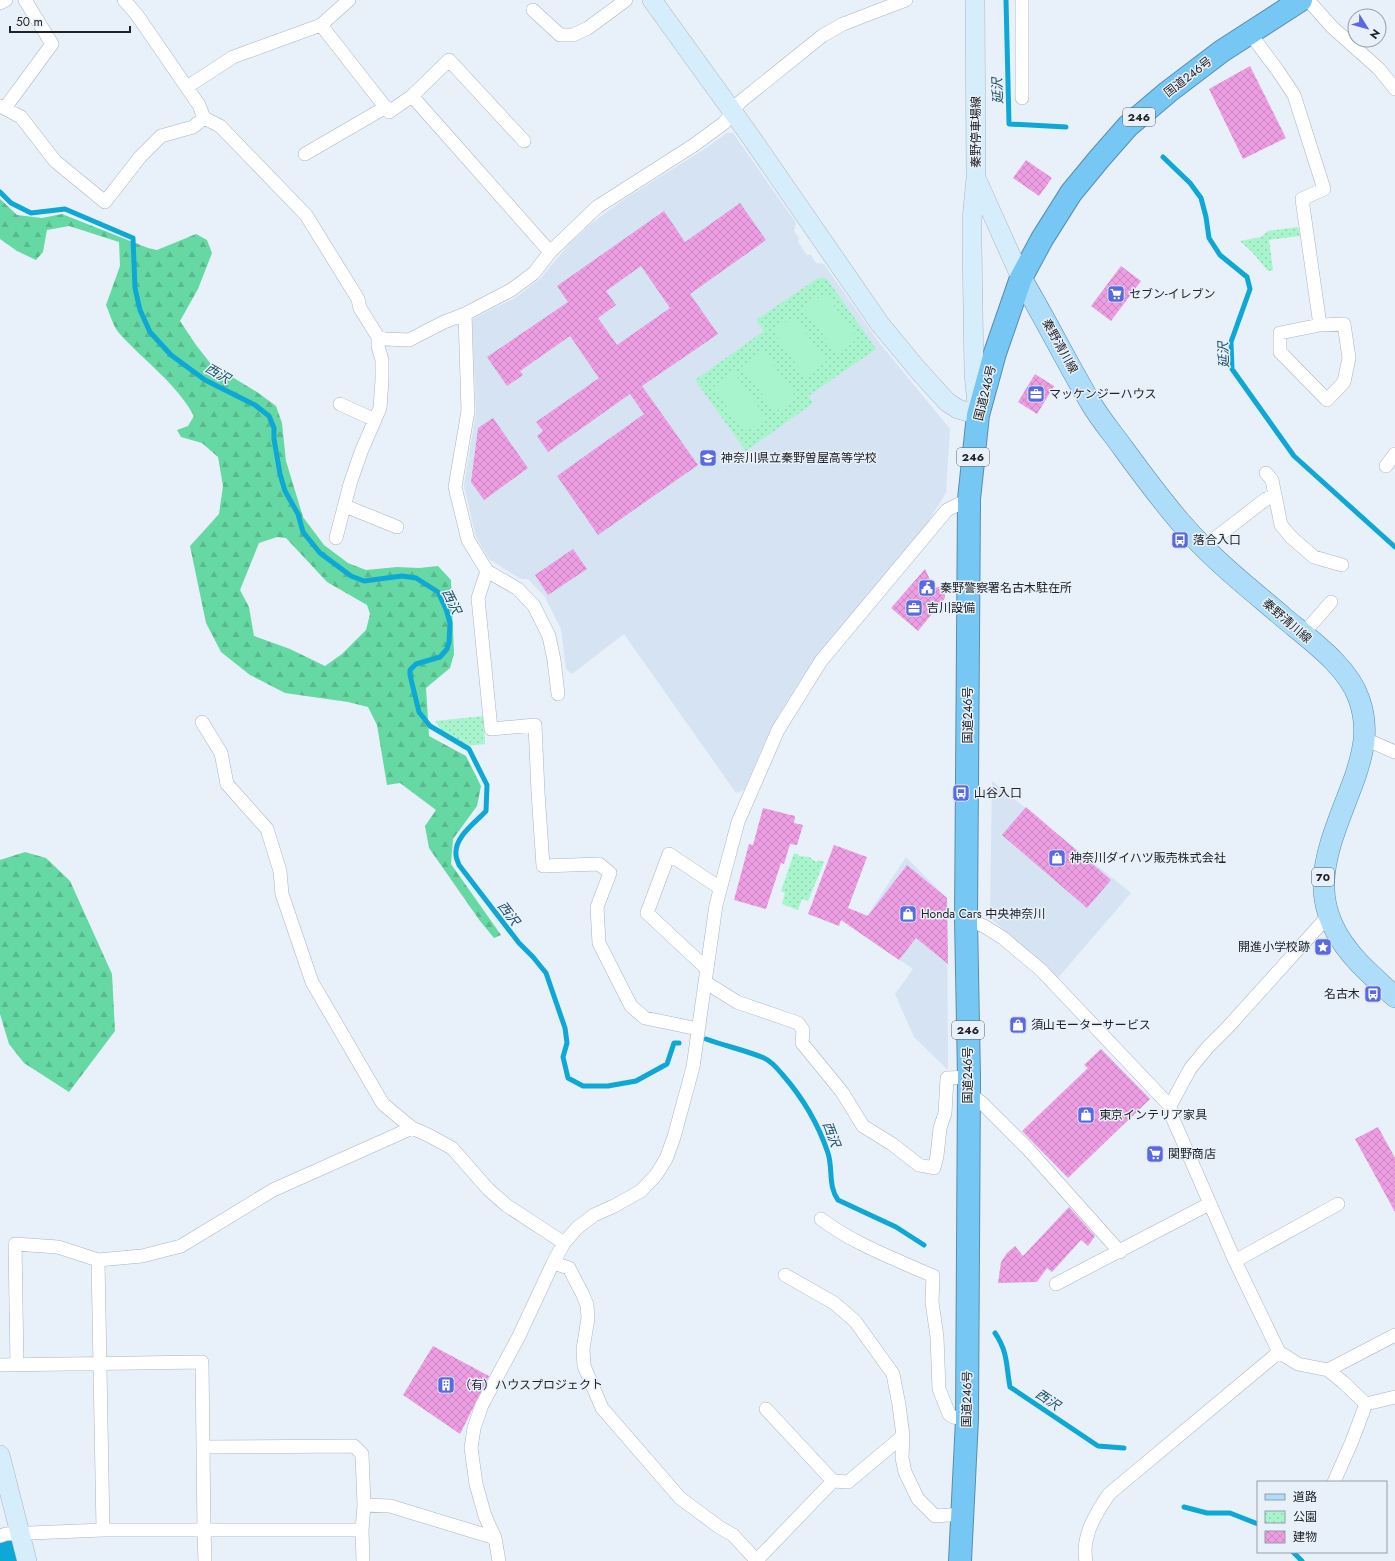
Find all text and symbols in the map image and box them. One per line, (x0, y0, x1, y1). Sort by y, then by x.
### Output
scale bar (10, 8, 130, 34)
north arrow (1347, 8, 1387, 48)
text: 50 m (16, 13, 43, 31)
text: N (1366, 26, 1384, 42)
street label: 国道246号 (1160, 52, 1216, 102)
water label: 延沢 (987, 76, 1007, 104)
street label: 秦野停車場線 (967, 96, 985, 168)
road number: 246 (1123, 108, 1155, 126)
supermarket icon: セブン-イレブン (1106, 284, 1126, 304)
place label: セブン-イレブン (1129, 285, 1216, 303)
street label: 秦野清川線 (1038, 315, 1082, 377)
water label: 延沢 (1213, 340, 1233, 368)
water label: 西沢 (202, 359, 235, 389)
street label: 国道246号 (969, 363, 1001, 423)
office icon: マッケンジーハウス (1026, 384, 1046, 404)
place label: マッケンジーハウス (1049, 385, 1156, 403)
school or university icon: 神奈川県立秦野曽屋高等学校 (698, 448, 718, 468)
road number: 246 (957, 448, 989, 466)
place label: 神奈川県立秦野曽屋高等学校 (721, 449, 877, 467)
bus stop icon: 落合入口 (1170, 530, 1190, 550)
place label: 落合入口 (1193, 531, 1241, 549)
public building icon: 秦野警察署名古木駐在所 (917, 578, 937, 598)
place label: 秦野警察署名古木駐在所 (940, 579, 1072, 597)
water label: 西沢 (437, 585, 467, 619)
street label: 秦野清川線 (1258, 595, 1316, 647)
office icon: 吉川設備 (904, 598, 924, 618)
place label: 吉川設備 (927, 599, 975, 617)
street label: 国道246号 (959, 687, 977, 743)
bus stop icon: 山谷入口 (951, 783, 971, 803)
place label: 山谷入口 (974, 784, 1022, 802)
shop icon: 神奈川ダイハツ販売株式会社 (1047, 848, 1067, 868)
place label: 神奈川ダイハツ販売株式会社 (1070, 849, 1226, 867)
road number: 70 (1312, 868, 1334, 886)
water label: 西沢 (493, 897, 525, 931)
shop icon: Honda Cars 中央神奈川 (898, 904, 918, 924)
place label: Honda Cars 中央神奈川 (921, 905, 1045, 923)
place icon: 開進小学校跡 (1313, 937, 1333, 957)
place label: 開進小学校跡 (1238, 938, 1310, 956)
bus stop icon: 名古木 (1363, 984, 1383, 1004)
place label: 名古木 (1324, 985, 1360, 1003)
shop icon: 須山モーターサービス (1008, 1015, 1028, 1035)
place label: 須山モーターサービス (1031, 1016, 1151, 1034)
road number: 246 (952, 1021, 984, 1039)
street label: 国道246号 (959, 1047, 977, 1103)
shop icon: 東京インテリア家具 (1076, 1105, 1096, 1125)
place label: 東京インテリア家具 (1099, 1106, 1207, 1124)
water label: 西沢 (818, 1119, 846, 1152)
supermarket icon: 関野商店 (1145, 1144, 1165, 1164)
place label: 関野商店 (1168, 1145, 1216, 1163)
street label: 国道246号 (958, 1370, 976, 1428)
building icon: （有）ハウスプロジェクト (436, 1375, 456, 1395)
place label: （有）ハウスプロジェクト (459, 1376, 603, 1394)
water label: 西沢 (1032, 1384, 1065, 1416)
legend (1257, 1481, 1387, 1553)
text: 道路 (1293, 1488, 1317, 1506)
text: 公園 (1293, 1508, 1317, 1526)
text: 建物 (1293, 1528, 1317, 1546)

